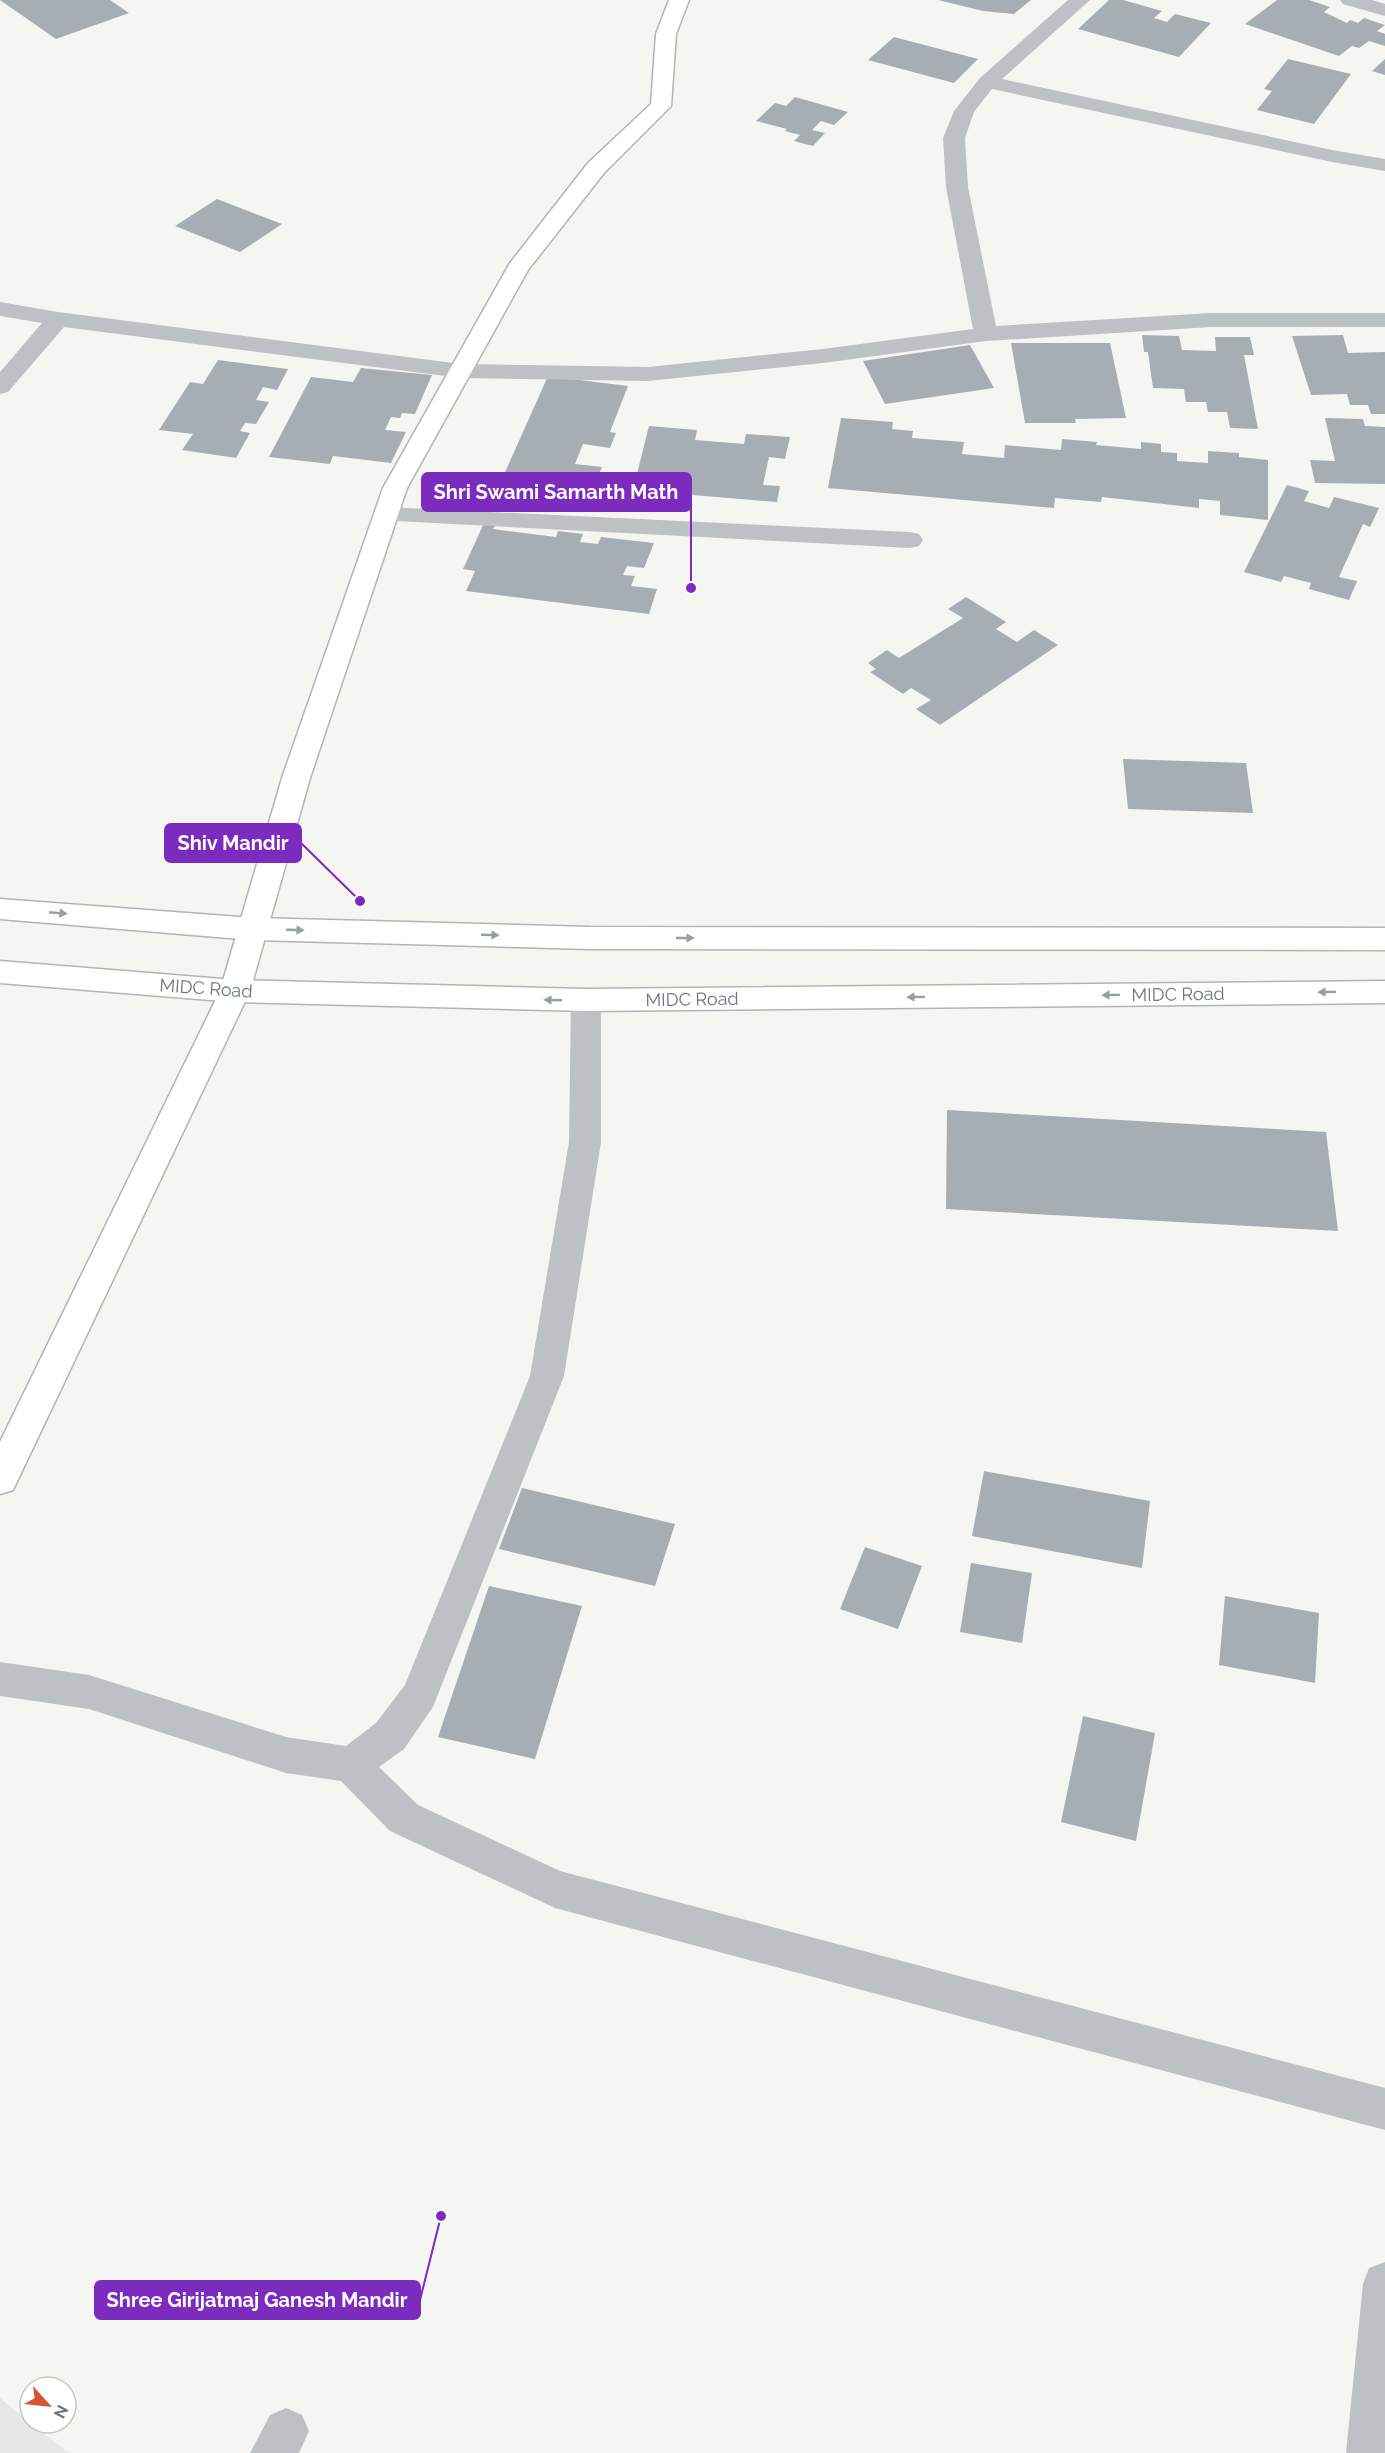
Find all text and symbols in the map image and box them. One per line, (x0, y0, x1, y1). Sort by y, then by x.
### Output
callout: Shri Swami Samarth Math (422, 473, 691, 511)
text: Shri Swami Samarth Math (434, 480, 678, 504)
callout: Shiv Mandir (165, 824, 301, 862)
text: Shiv Mandir (177, 831, 289, 855)
one-way arrow (49, 909, 68, 918)
one-way arrow (285, 925, 304, 935)
one-way arrow (480, 930, 499, 940)
one-way arrow (675, 933, 694, 943)
street label: MIDC Road (159, 974, 253, 1002)
street label: MIDC Road (1131, 983, 1225, 1005)
street label: MIDC Road (645, 988, 739, 1010)
one-way arrow (1317, 988, 1336, 997)
one-way arrow (1101, 990, 1120, 1000)
one-way arrow (906, 992, 925, 1002)
one-way arrow (543, 995, 562, 1004)
callout: Shree Girijatmaj Ganesh Mandir (95, 2281, 420, 2319)
text: Shree Girijatmaj Ganesh Mandir (107, 2288, 408, 2312)
north arrow (18, 2375, 78, 2435)
text: N (50, 2402, 72, 2421)

